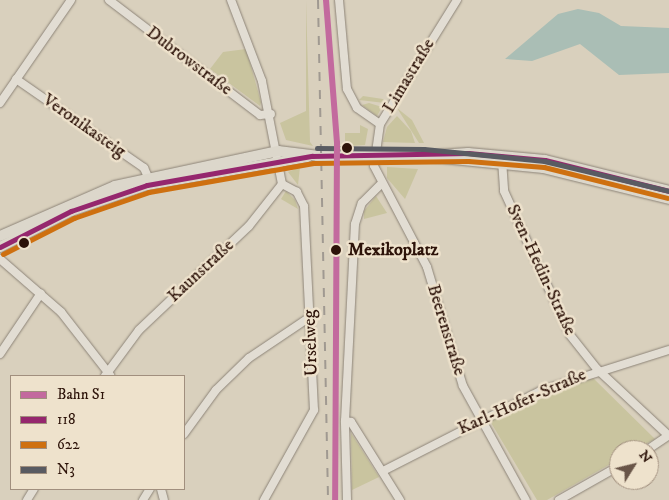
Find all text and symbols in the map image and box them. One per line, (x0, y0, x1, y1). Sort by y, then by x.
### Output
street label: Dubrowstraße (142, 22, 236, 100)
street label: Limastraße (378, 35, 440, 117)
street label: Veronikasteig (38, 89, 130, 163)
unlabelled marker (342, 143, 352, 153)
street label: Sven-Hedin-Straße (501, 201, 581, 339)
street label: Kaunstraße (163, 235, 239, 307)
unlabelled marker (19, 238, 29, 248)
place label: Mexikoplatz (348, 239, 438, 261)
marker: Mexikoplatz (328, 242, 344, 258)
street label: Beerenstraße (422, 282, 470, 378)
street label: Urselweg (299, 309, 323, 377)
street label: Karl-Hofer-Straße (455, 364, 589, 440)
legend (10, 375, 185, 490)
text: Bahn S1 (57, 385, 105, 404)
text: 118 (57, 410, 76, 429)
text: 622 (57, 435, 80, 454)
north arrow (609, 440, 659, 490)
text: N (635, 447, 656, 467)
text: N3 (57, 460, 75, 479)

